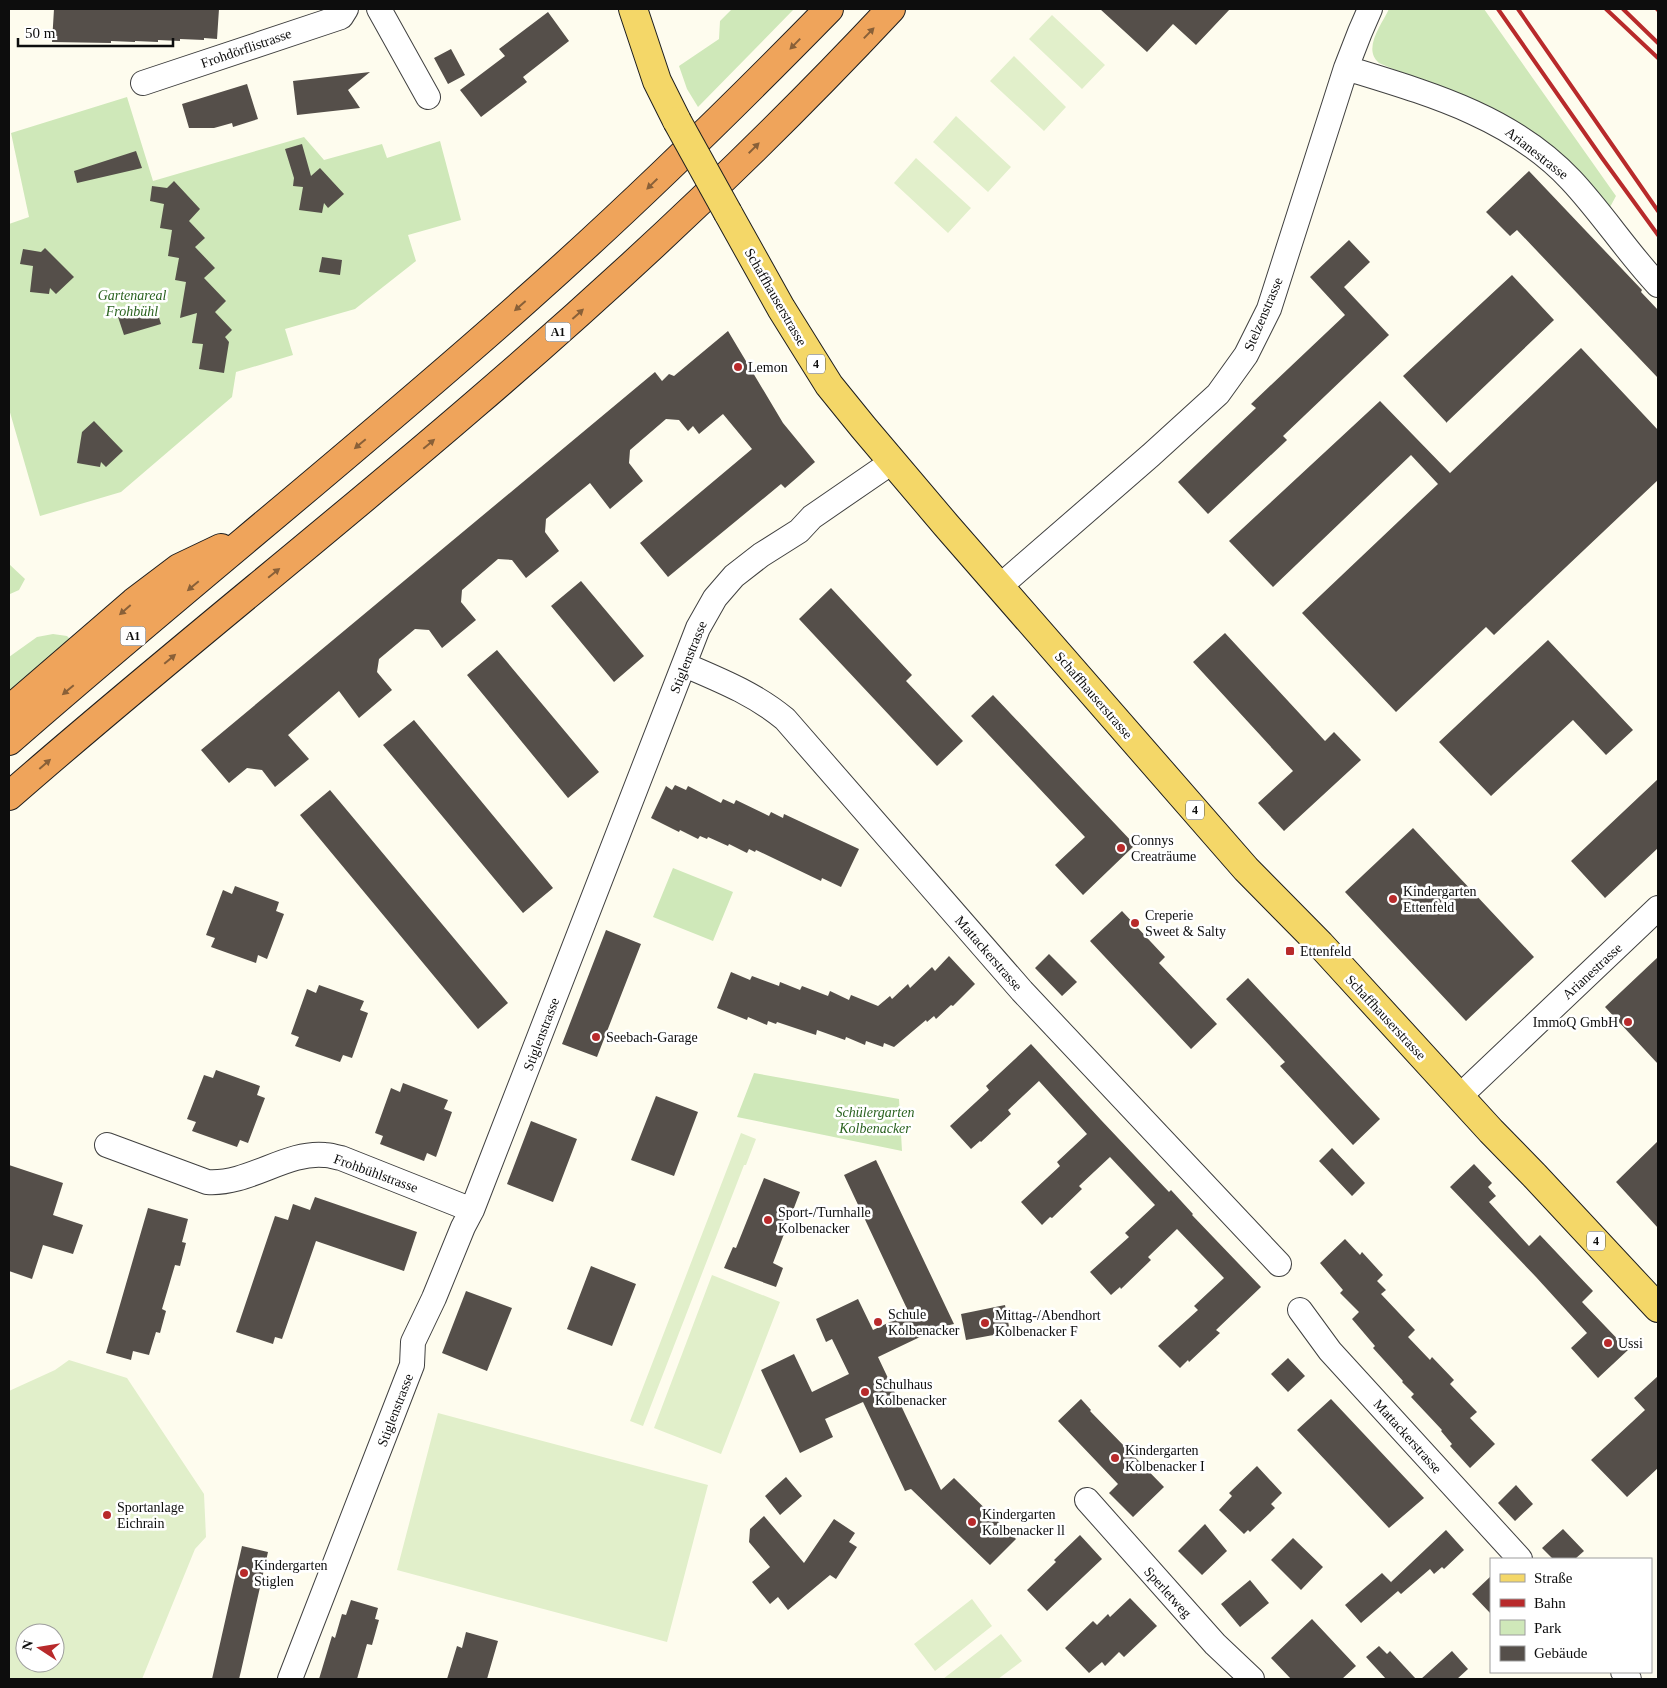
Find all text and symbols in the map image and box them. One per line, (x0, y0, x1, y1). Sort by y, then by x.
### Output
scale bar (18, 15, 172, 47)
text: 50 m (25, 25, 56, 41)
street label: Frohdörflistrasse (199, 26, 293, 71)
one-way arrow (862, 27, 874, 39)
one-way arrow (789, 37, 801, 49)
street label: Arianestrasse (1502, 124, 1571, 183)
one-way arrow (748, 142, 760, 154)
one-way arrow (647, 178, 659, 190)
street label: Schaffhauserstrasse (742, 246, 810, 349)
street label: Stelzenstrasse (1241, 275, 1286, 353)
park label: Gartenareal Frohbühl (98, 288, 166, 319)
one-way arrow (514, 300, 527, 311)
one-way arrow (571, 308, 583, 320)
road number: A1 (546, 322, 570, 342)
road number: 4 (807, 354, 825, 374)
place label: Lemon (748, 360, 788, 375)
marker: Lemon (732, 361, 744, 373)
one-way arrow (422, 438, 435, 449)
one-way arrow (353, 439, 366, 450)
one-way arrow (267, 567, 280, 578)
one-way arrow (186, 580, 199, 591)
one-way arrow (119, 604, 132, 615)
street label: Stiglenstrasse (667, 619, 710, 696)
road number: A1 (120, 626, 146, 646)
street label: Schaffhauserstrasse (1052, 649, 1135, 742)
one-way arrow (163, 654, 176, 665)
one-way arrow (62, 685, 75, 696)
one-way arrow (39, 758, 51, 770)
road number: 4 (1186, 800, 1204, 820)
place label: Connys Creaträume (1131, 833, 1196, 864)
marker: Connys Creaträume (1115, 842, 1127, 854)
place label: Kindergarten Ettenfeld (1403, 884, 1477, 915)
marker: Kindergarten Ettenfeld (1387, 893, 1399, 905)
place label: Creperie Sweet & Salty (1145, 908, 1226, 939)
street label: Mattackerstrasse (952, 913, 1025, 994)
marker: Creperie Sweet & Salty (1129, 917, 1141, 929)
street label: Arianestrasse (1560, 940, 1625, 1003)
place label: Ettenfeld (1300, 944, 1351, 959)
marker: Ettenfeld (1284, 945, 1296, 957)
street label: Schaffhauserstrasse (1343, 972, 1429, 1063)
street label: Stiglenstrasse (521, 996, 562, 1073)
place label: ImmoQ GmbH (1533, 1015, 1618, 1030)
marker: ImmoQ GmbH (1622, 1016, 1634, 1028)
place label: Seebach-Garage (606, 1030, 698, 1045)
marker: Seebach-Garage (590, 1031, 602, 1043)
park label: Schülergarten Kolbenacker (836, 1105, 914, 1136)
street label: Frohbühlstrasse (332, 1151, 420, 1196)
place label: Sport-/Turnhalle Kolbenacker (778, 1205, 871, 1236)
marker: Sport-/Turnhalle Kolbenacker (762, 1214, 774, 1226)
road number: 4 (1587, 1232, 1605, 1250)
place label: Schule Kolbenacker (888, 1307, 960, 1338)
place label: Mittag-/Abendhort Kolbenacker F (995, 1308, 1101, 1339)
marker: Schule Kolbenacker (872, 1316, 884, 1328)
marker: Mittag-/Abendhort Kolbenacker F (979, 1317, 991, 1329)
place label: Ussi (1618, 1336, 1643, 1351)
marker: Ussi (1602, 1337, 1614, 1349)
street label: Stiglenstrasse (375, 1372, 416, 1449)
place label: Schulhaus Kolbenacker (875, 1377, 947, 1408)
marker: Schulhaus Kolbenacker (859, 1386, 871, 1398)
street label: Mattackerstrasse (1371, 1396, 1445, 1476)
place label: Kindergarten Kolbenacker I (1125, 1443, 1205, 1474)
marker: Kindergarten Kolbenacker I (1109, 1452, 1121, 1464)
place label: Sportanlage Eichrain (117, 1500, 184, 1531)
place label: Kindergarten Kolbenacker ll (982, 1507, 1065, 1538)
marker: Sportanlage Eichrain (101, 1509, 113, 1521)
marker: Kindergarten Kolbenacker ll (966, 1516, 978, 1528)
place label: Kindergarten Stiglen (254, 1558, 328, 1589)
legend (1490, 1558, 1652, 1673)
street label: Sperletweg (1141, 1564, 1194, 1621)
marker: Kindergarten Stiglen (238, 1567, 250, 1579)
text: Straße (1534, 1570, 1573, 1586)
text: Bahn (1534, 1595, 1566, 1611)
text: Park (1534, 1620, 1562, 1636)
north arrow (15, 1623, 65, 1673)
text: N (19, 1639, 36, 1652)
text: Gebäude (1534, 1645, 1588, 1661)

